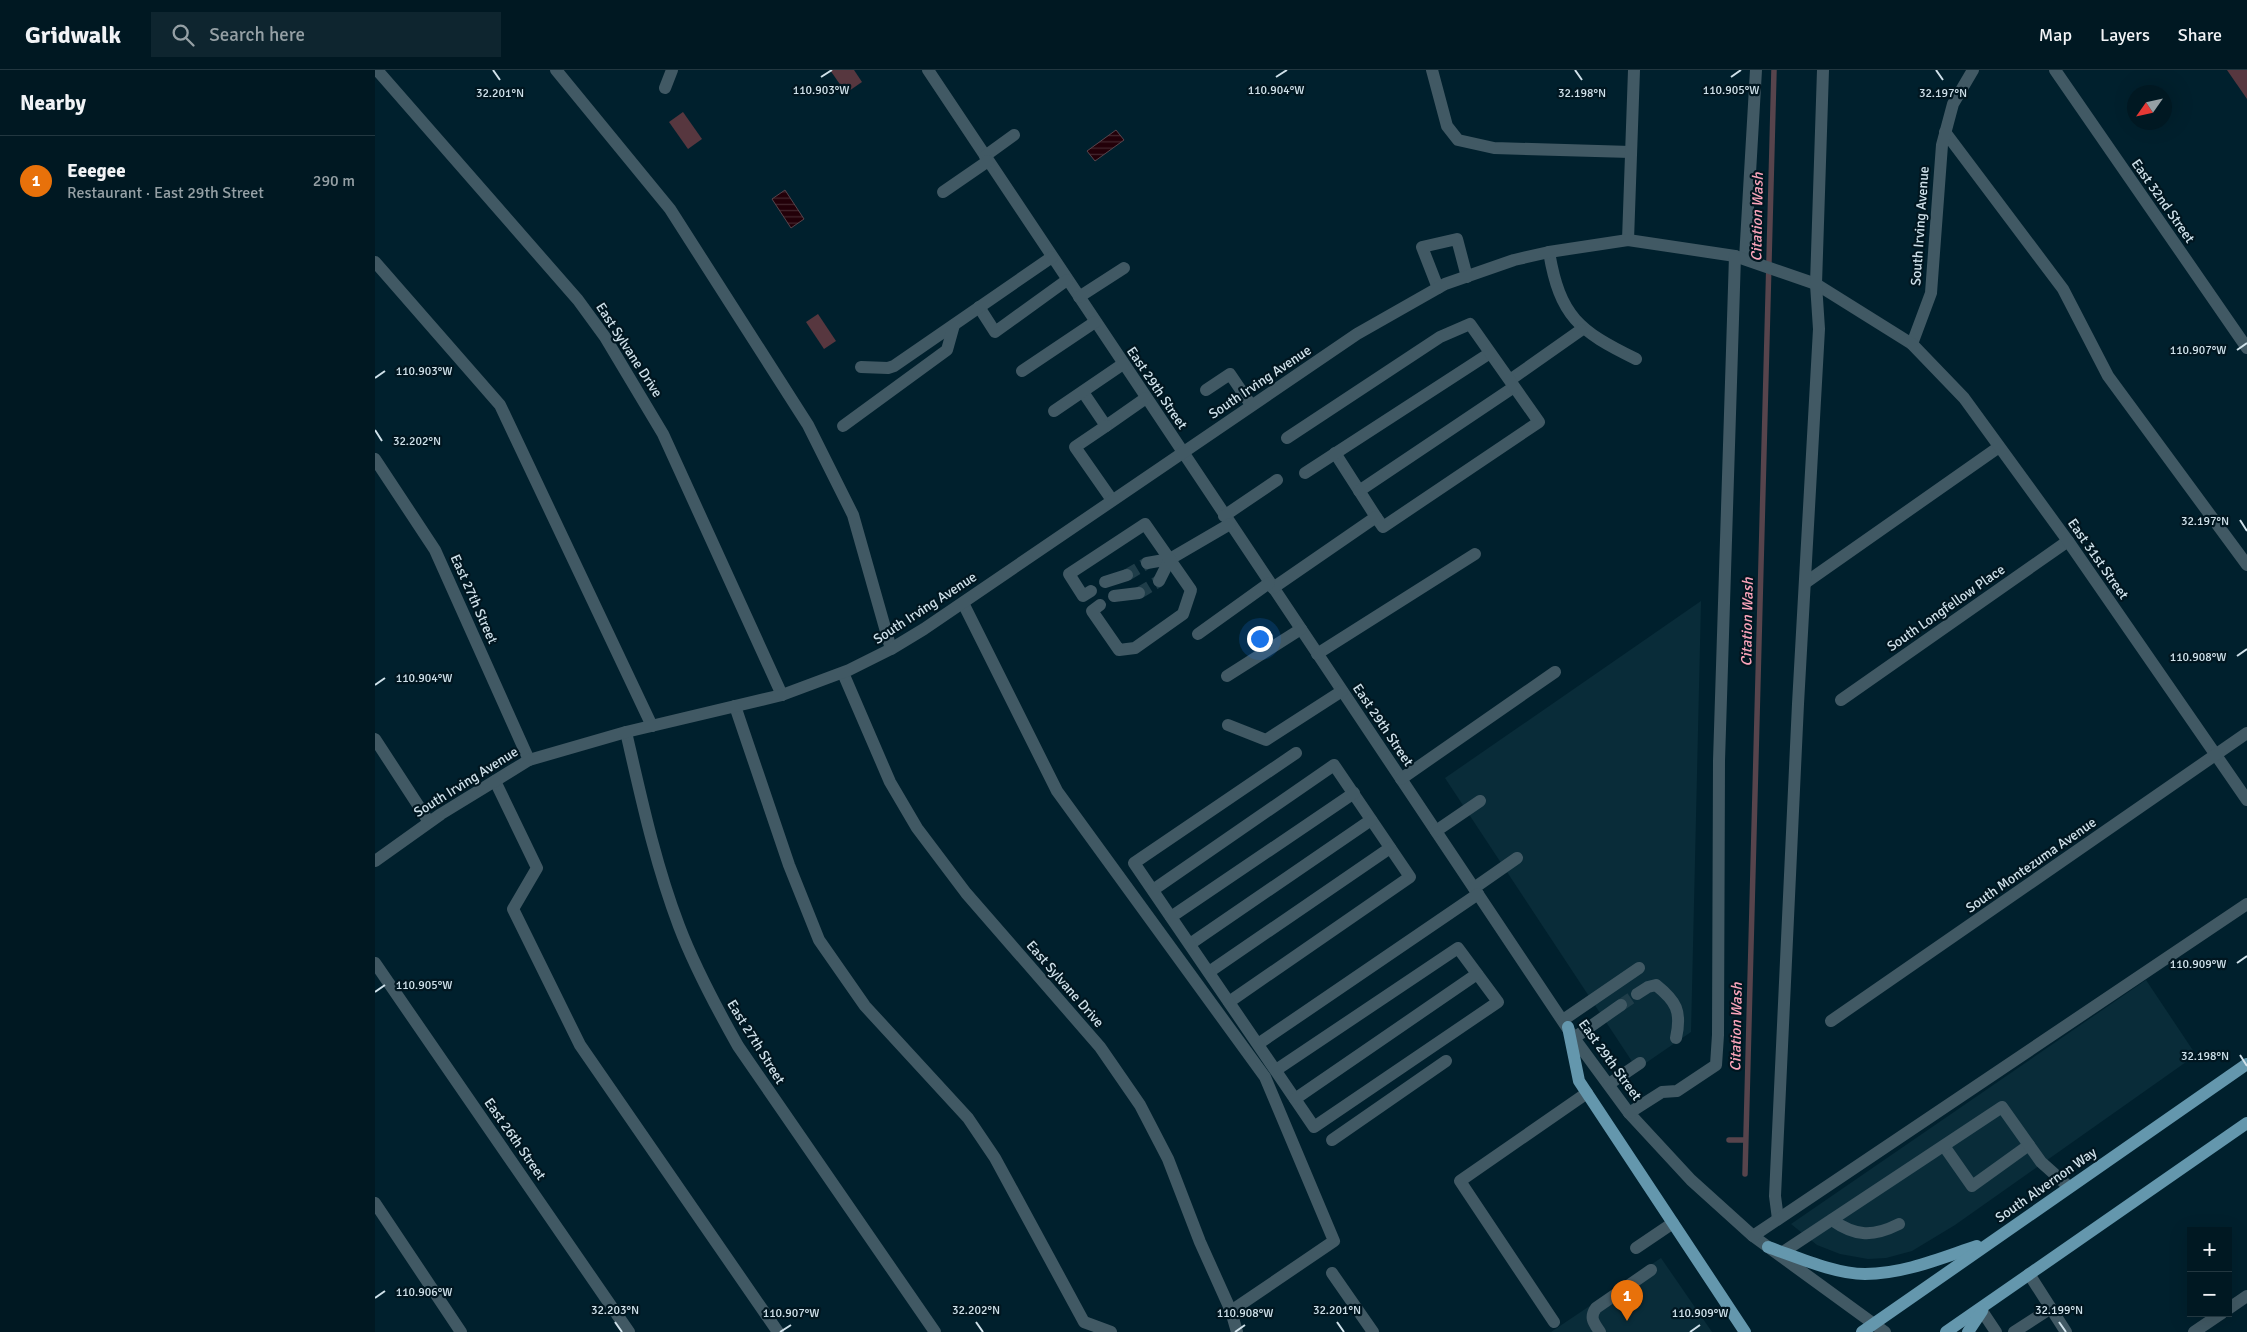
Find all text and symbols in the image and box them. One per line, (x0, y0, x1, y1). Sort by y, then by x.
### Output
search box (151, 12, 501, 57)
text: Gridwalk (25, 20, 121, 50)
icon: search (169, 21, 197, 49)
text: Search here (209, 23, 305, 47)
text: Map (2039, 24, 2072, 46)
text: Layers (2100, 24, 2150, 46)
text: Share (2178, 24, 2222, 46)
text: 110.903°W (793, 83, 849, 98)
text: 110.904°W (1248, 83, 1304, 98)
text: 110.905°W (1703, 83, 1759, 98)
north arrow (2127, 85, 2172, 130)
text: 32.201°N (476, 86, 524, 101)
text: 32.198°N (1558, 86, 1606, 101)
text: 32.197°N (1919, 86, 1967, 101)
text: Nearby (20, 90, 86, 116)
street label: East 32nd Street (2128, 156, 2198, 246)
text: Eeegee (67, 159, 126, 183)
street label: South Irving Avenue (1907, 166, 1933, 286)
text: 1 (32, 171, 40, 191)
text: 290 m (313, 171, 355, 191)
water label: Citation Wash (1747, 172, 1767, 262)
text: Restaurant · East 29th Street (67, 183, 264, 203)
street label: East Sylvane Drive (592, 299, 666, 401)
street label: South Irving Avenue (1206, 341, 1314, 423)
street label: East 29th Street (1123, 343, 1191, 433)
text: 110.907°W (2170, 343, 2226, 358)
text: 110.903°W (396, 364, 452, 379)
text: 32.202°N (393, 434, 441, 449)
text: 32.197°N (2181, 514, 2229, 529)
street label: East 31st Street (2064, 515, 2132, 603)
street label: East 27th Street (447, 552, 501, 646)
street label: South Longfellow Place (1884, 561, 2008, 655)
street label: South Irving Avenue (870, 568, 980, 648)
water label: Citation Wash (1737, 577, 1757, 667)
your location (1247, 626, 1273, 652)
text: 110.908°W (2170, 650, 2226, 665)
text: 110.904°W (396, 671, 452, 686)
street label: East 29th Street (1349, 680, 1417, 770)
street label: South Irving Avenue (411, 743, 521, 821)
street label: South Montezuma Avenue (1962, 813, 2100, 917)
street label: East Sylvane Drive (1023, 937, 1107, 1031)
text: 110.909°W (2170, 957, 2226, 972)
text: 110.905°W (396, 978, 452, 993)
water label: Citation Wash (1726, 982, 1746, 1072)
street label: East 27th Street (723, 997, 789, 1087)
street label: East 29th Street (1575, 1016, 1645, 1104)
text: 32.198°N (2181, 1049, 2229, 1064)
street label: East 26th Street (480, 1095, 550, 1183)
street label: South Alvernon Way (1992, 1143, 2100, 1226)
map controls (2187, 1227, 2232, 1317)
button: + (2187, 1227, 2232, 1272)
button: − (2187, 1272, 2232, 1317)
pin: 1 (1611, 1280, 1643, 1321)
text: 110.906°W (396, 1285, 452, 1300)
text: 32.203°N (591, 1303, 639, 1318)
text: 32.202°N (952, 1303, 1000, 1318)
text: 32.201°N (1313, 1303, 1361, 1318)
text: 32.199°N (2035, 1303, 2083, 1318)
text: 110.907°W (763, 1306, 819, 1321)
text: 110.908°W (1217, 1306, 1273, 1321)
text: 110.909°W (1672, 1306, 1728, 1321)

